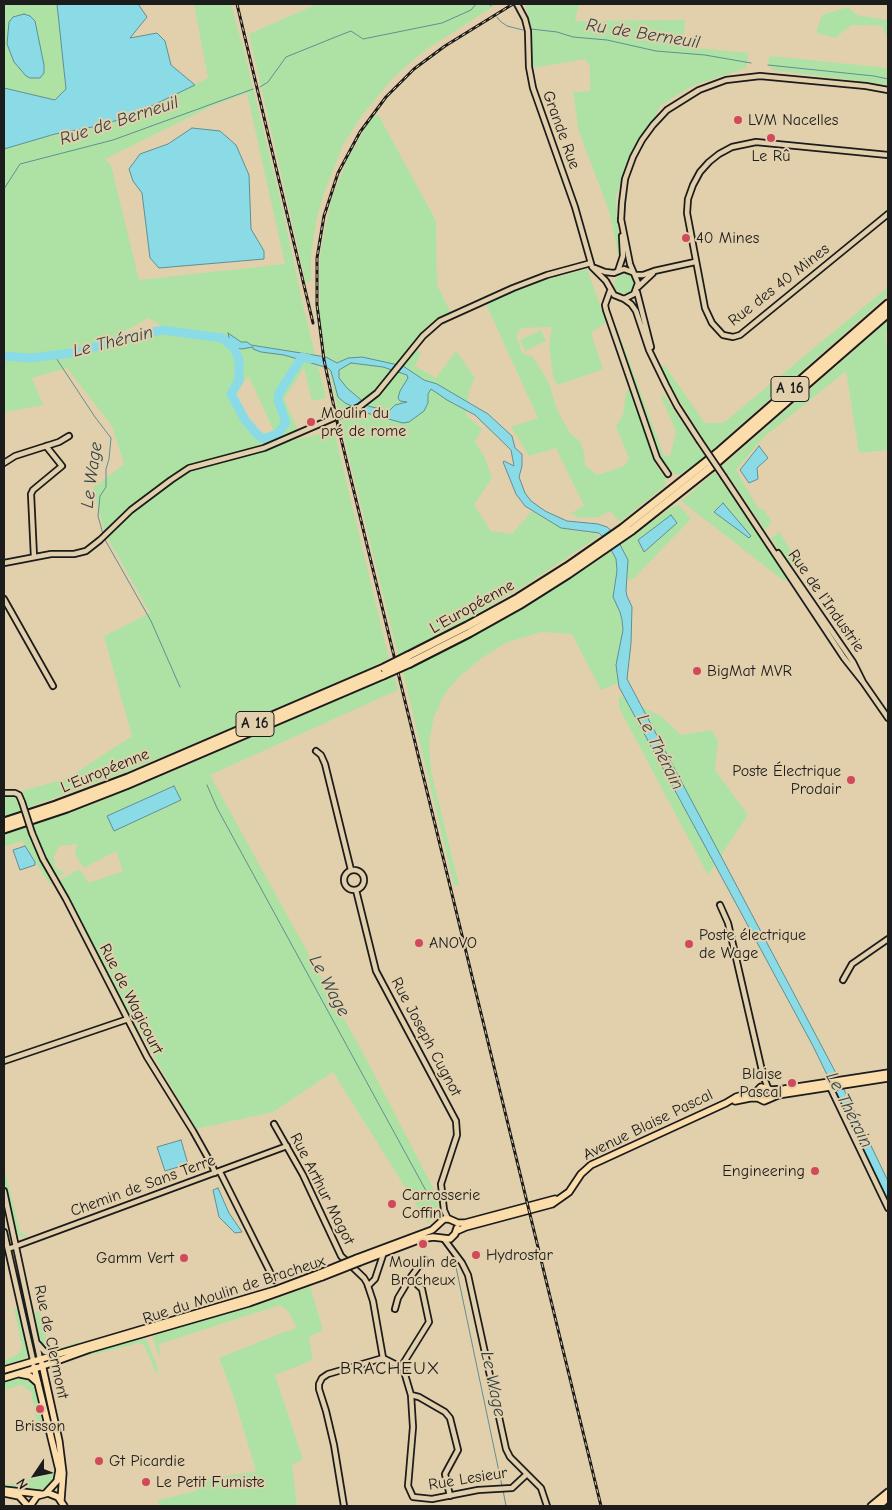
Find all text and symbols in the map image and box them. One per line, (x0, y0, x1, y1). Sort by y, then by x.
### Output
water label: Ru de Berneuil (585, 14, 701, 54)
street label: Grande Rue (538, 88, 584, 172)
water label: Rue de Berneuil (57, 92, 181, 150)
place label: LVM Nacelles (748, 110, 838, 130)
marker: LVM Nacelles (732, 114, 744, 126)
marker: Le Rû (765, 132, 777, 144)
place label: Le Rû (752, 146, 790, 166)
place label: 40 Mines (696, 228, 759, 248)
marker: 40 Mines (680, 232, 692, 244)
street label: Rue des 40 Mines (725, 240, 833, 330)
water label: Le Thérain (71, 322, 155, 362)
road number: A 16 (771, 376, 809, 402)
place label: Moulin du pré de rome (321, 403, 406, 441)
marker: Moulin du pré de rome (305, 416, 317, 428)
water label: Le Wage (77, 441, 107, 509)
street label: Rue de l'Industrie (784, 546, 868, 656)
street label: L'Européenne (426, 576, 518, 638)
place label: BigMat MVR (707, 661, 792, 681)
marker: BigMat MVR (691, 665, 703, 677)
water label: Le Thérain (632, 711, 688, 793)
road number: A 16 (236, 712, 274, 736)
street label: L'Européenne (58, 745, 152, 797)
place label: Poste Électrique Prodair (732, 761, 841, 799)
marker: Poste Électrique Prodair (845, 774, 857, 786)
place label: Poste électrique de Wage (699, 925, 806, 963)
place label: ANOVO (429, 933, 477, 953)
marker: ANOVO (413, 937, 425, 949)
marker: Poste électrique de Wage (683, 938, 695, 950)
street label: Rue de Wagicourt (95, 941, 167, 1057)
water label: Le Wage (304, 952, 354, 1020)
street label: Rue Joseph Cugnot (387, 974, 465, 1100)
place label: Blaise Pascal (739, 1064, 782, 1102)
water label: Le Thérain (821, 1069, 877, 1151)
marker: Blaise Pascal (786, 1077, 798, 1089)
street label: Avenue Blaise Pascal (580, 1085, 716, 1165)
street label: Rue Arthur Magot (286, 1130, 358, 1248)
street label: Chemin de Sans Terre (68, 1151, 218, 1221)
place label: Engineering (722, 1161, 805, 1181)
marker: Engineering (809, 1165, 821, 1177)
place label: Carrosserie Coffin (402, 1185, 480, 1223)
marker: Carrosserie Coffin (386, 1198, 398, 1210)
marker: Moulin de Bracheux (417, 1238, 429, 1250)
place label: Hydrostar (486, 1245, 553, 1265)
place label: Gamm Vert (96, 1248, 174, 1268)
marker: Hydrostar (470, 1249, 482, 1261)
street label: Rue du Moulin de Bracheux (140, 1251, 328, 1329)
marker: Gamm Vert (178, 1252, 190, 1264)
place label: Moulin de Bracheux (389, 1252, 457, 1290)
street label: Rue de Clermont (30, 1283, 72, 1401)
water label: Le Wage (476, 1349, 510, 1419)
district label: BRACHEUX (339, 1358, 441, 1380)
marker: Brisson (34, 1403, 46, 1415)
place label: Brisson (15, 1416, 65, 1436)
north arrow (10, 1450, 60, 1500)
place label: Gt Picardie (109, 1451, 185, 1471)
marker: Gt Picardie (93, 1455, 105, 1467)
street label: Rue Lesieur (427, 1463, 509, 1495)
place label: Le Petit Fumiste (156, 1472, 265, 1492)
text: N (13, 1475, 32, 1492)
marker: Le Petit Fumiste (140, 1476, 152, 1488)

